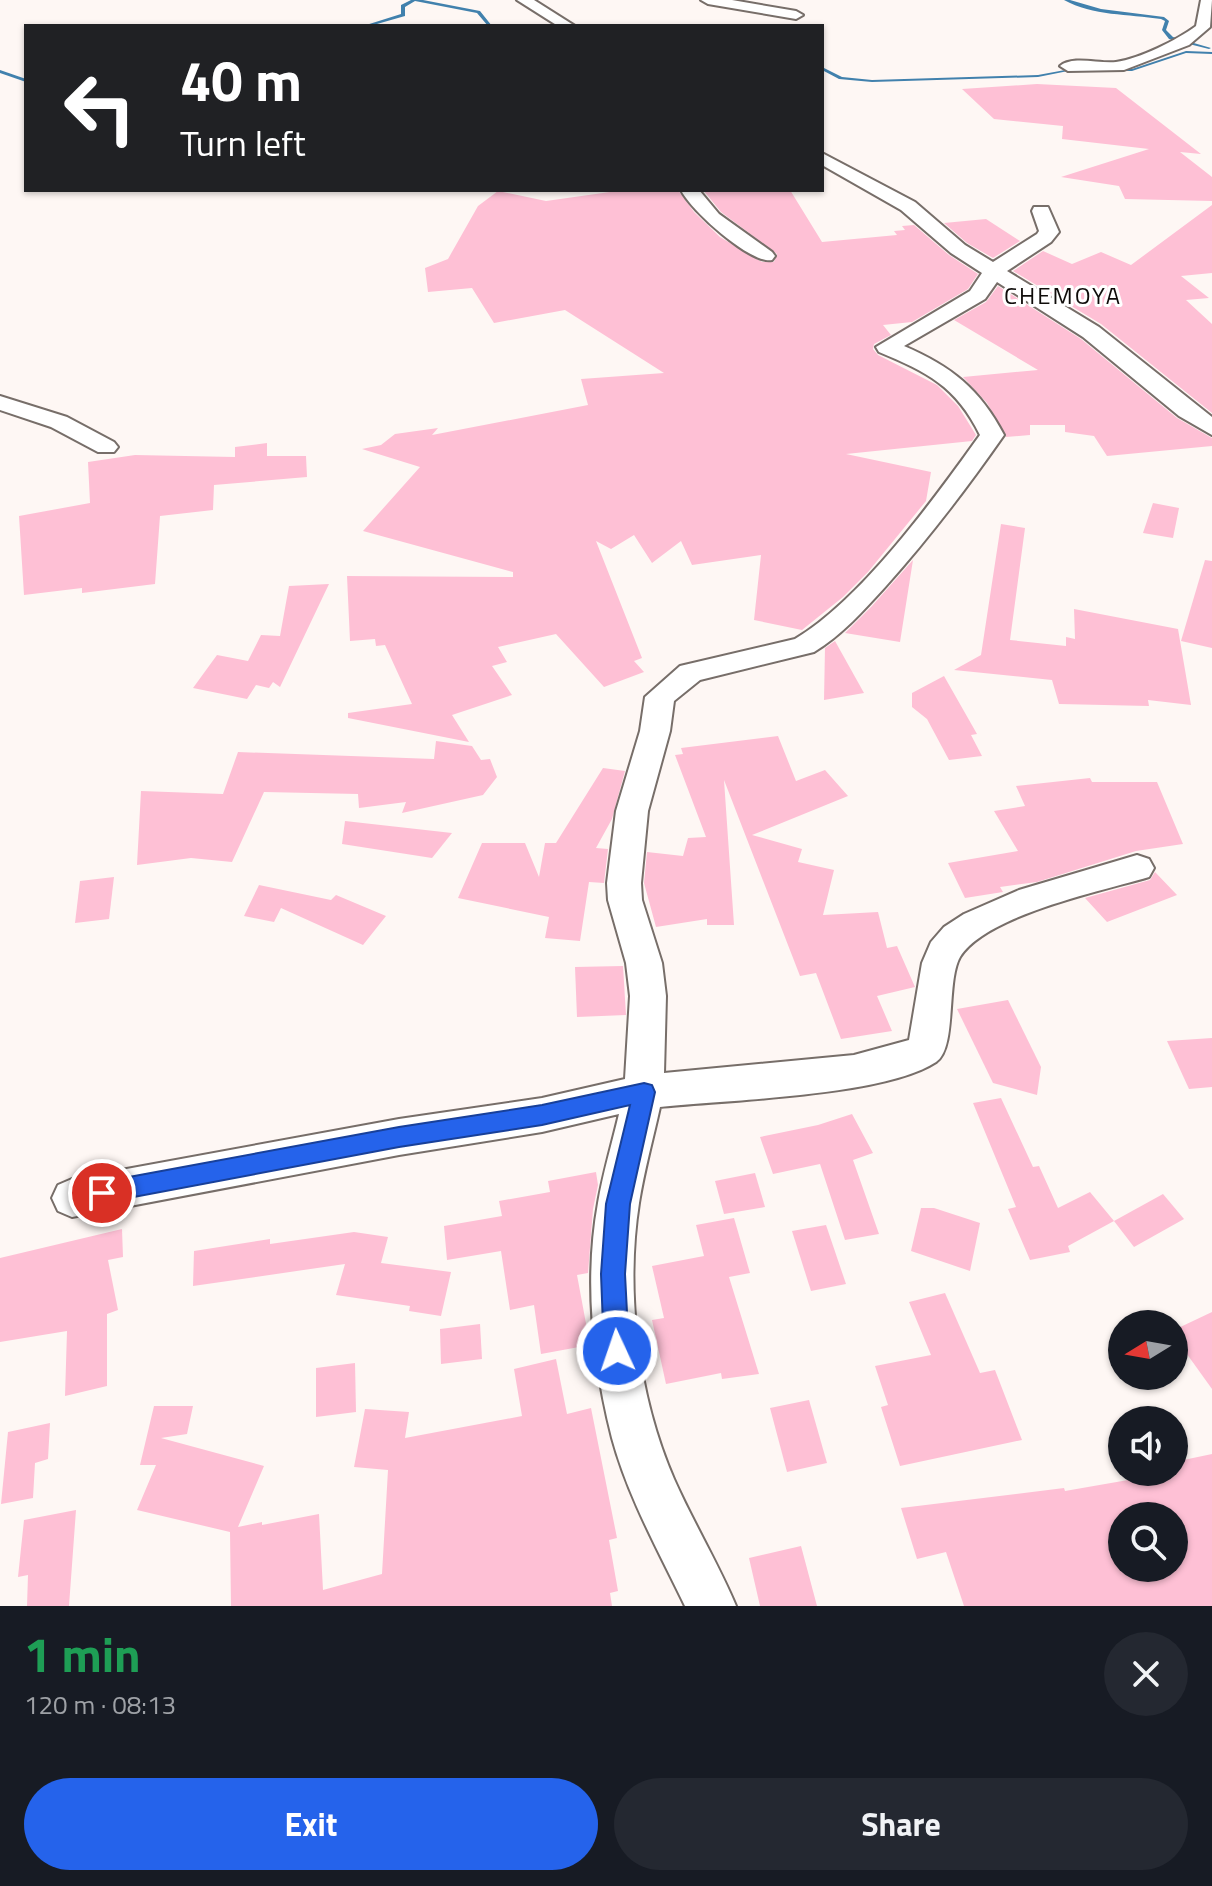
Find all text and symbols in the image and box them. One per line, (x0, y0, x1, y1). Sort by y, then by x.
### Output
text: 40 m (180, 38, 302, 123)
icon: left (48, 56, 152, 160)
text: Turn left (180, 115, 306, 170)
district label: CHEMOYA (1004, 277, 1122, 313)
pin (68, 1159, 136, 1227)
icon: arrive (80, 1171, 124, 1215)
position arrow (575, 1309, 659, 1393)
north arrow (1108, 1310, 1188, 1390)
map controls (1108, 1310, 1188, 1582)
button: sound (1108, 1406, 1188, 1486)
button: search (1108, 1502, 1188, 1582)
text: 1 min (24, 1618, 141, 1691)
button: close (1104, 1632, 1188, 1716)
text: 120 m · 08:13 (24, 1685, 176, 1724)
button: Exit (24, 1778, 598, 1870)
button: Share (614, 1778, 1188, 1870)

